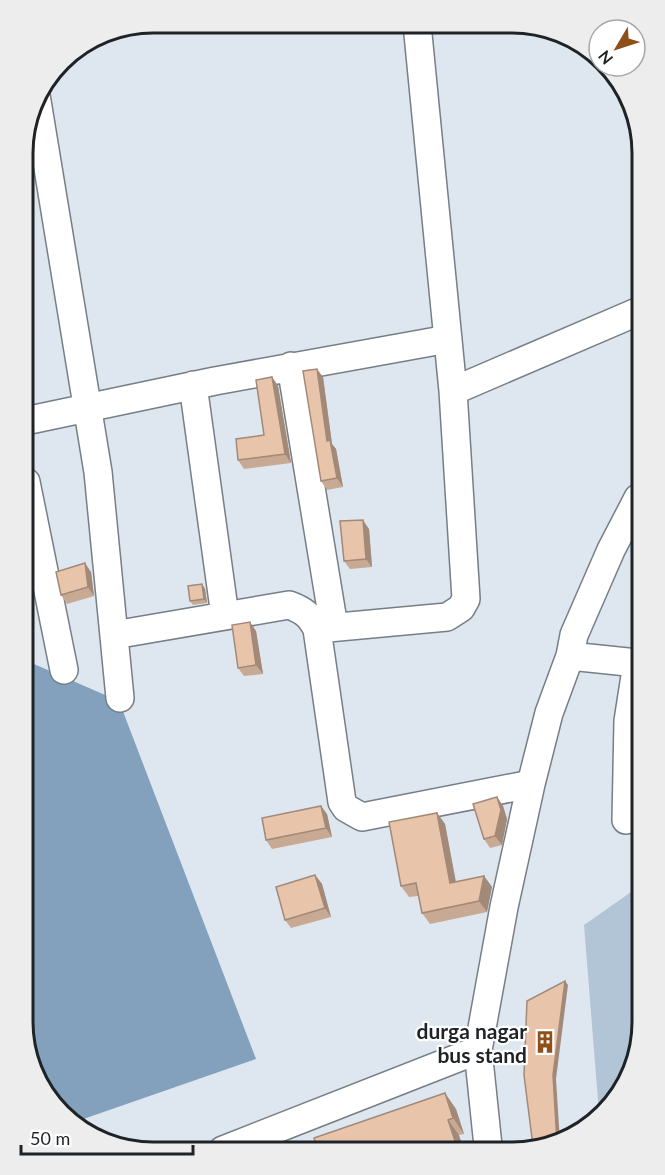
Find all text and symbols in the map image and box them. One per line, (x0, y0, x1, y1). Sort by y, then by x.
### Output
north arrow (587, 18, 647, 78)
text: N (594, 47, 616, 69)
place label: durga nagar bus stand (417, 1018, 527, 1067)
building icon: durga nagar bus stand (532, 1029, 558, 1055)
scale bar (21, 1118, 194, 1156)
text: 50 m (30, 1127, 70, 1149)

